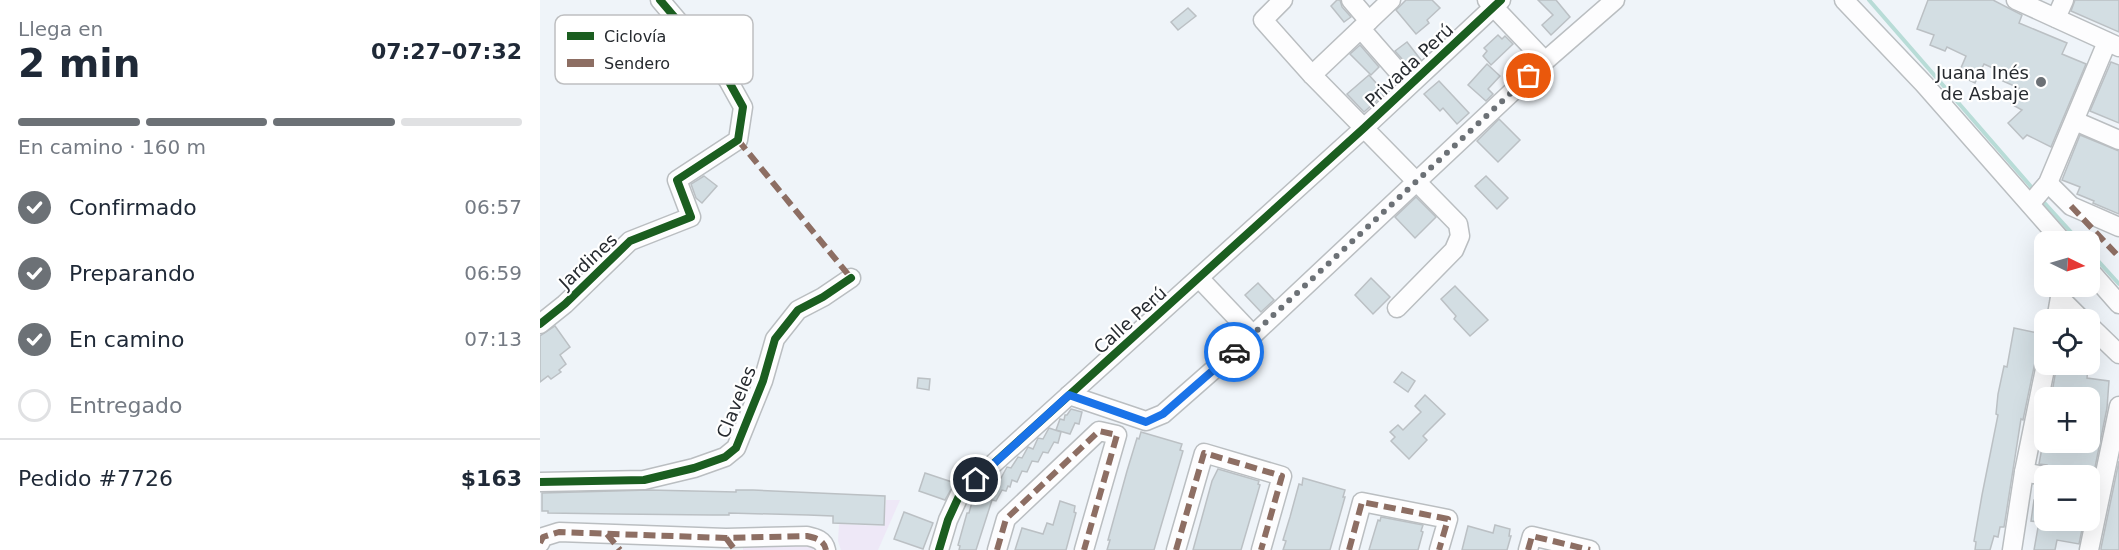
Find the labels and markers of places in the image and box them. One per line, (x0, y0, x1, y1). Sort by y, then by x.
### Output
pin (1503, 50, 1554, 101)
place label: Juana Inés de Asbaje (1935, 62, 2029, 104)
marker: Juana Inés de Asbaje (2034, 75, 2048, 89)
pin (950, 454, 1001, 505)

